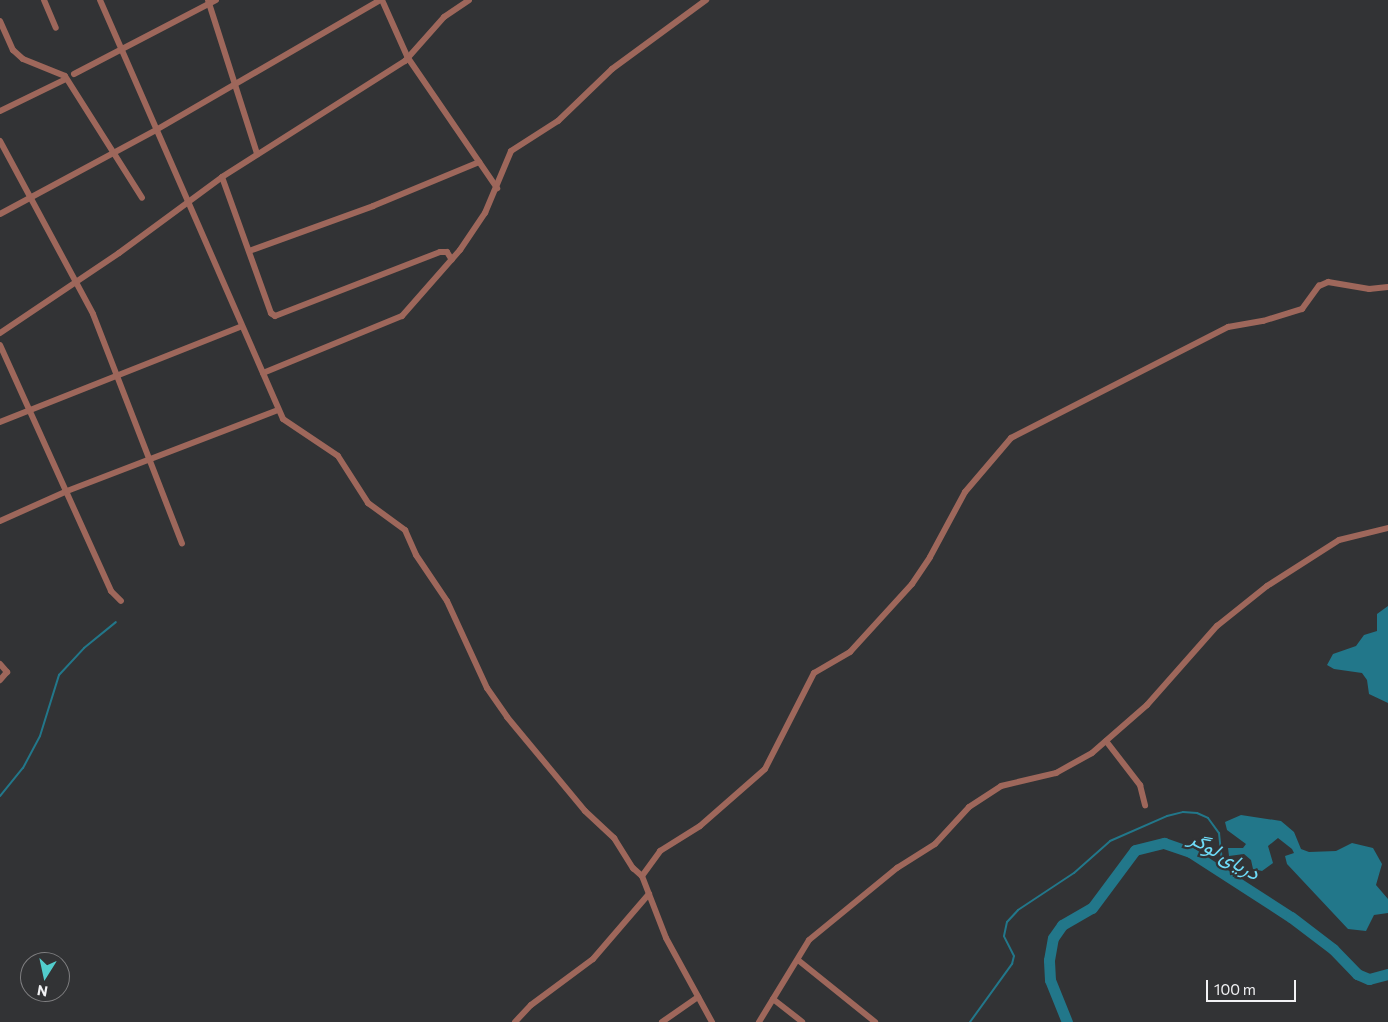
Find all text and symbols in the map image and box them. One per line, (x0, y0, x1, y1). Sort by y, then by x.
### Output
water label: دریای لوگر (1186, 825, 1264, 885)
north arrow (20, 952, 70, 1002)
scale bar (1208, 970, 1298, 1002)
text: 100 m (1214, 980, 1256, 998)
text: N (36, 982, 49, 1001)

